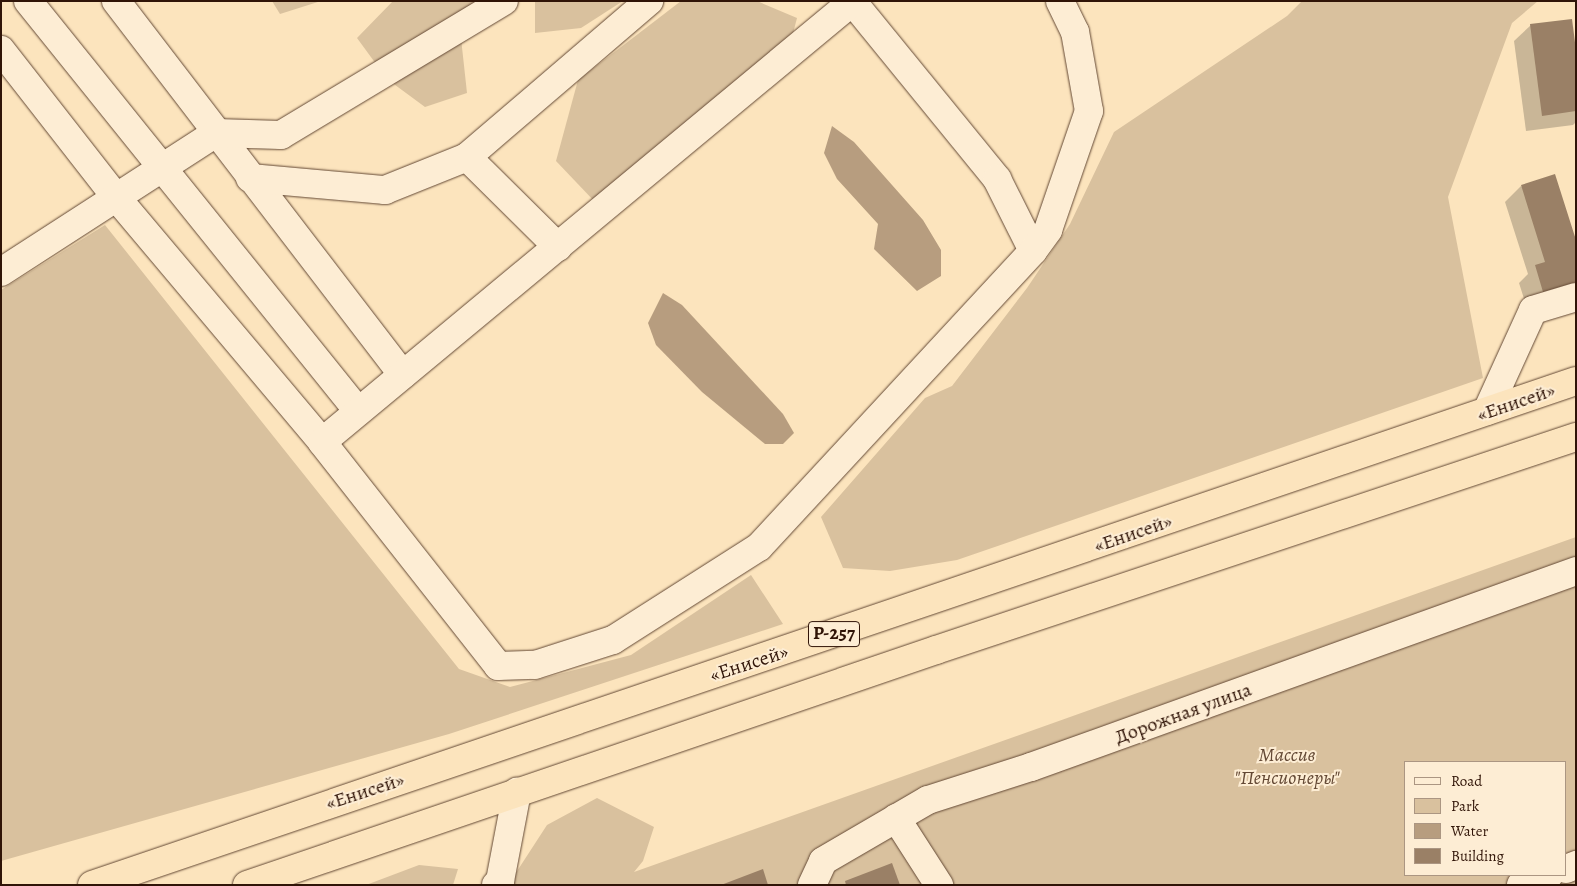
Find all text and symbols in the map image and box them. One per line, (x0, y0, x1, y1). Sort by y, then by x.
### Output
street label: «Енисей» (1474, 377, 1558, 427)
street label: «Енисей» (1091, 508, 1175, 558)
road number: Р-257 (808, 618, 860, 650)
street label: «Енисей» (707, 639, 791, 687)
street label: Дорожная улица (1111, 677, 1255, 749)
park label: Массив "Пенсионеры" (1234, 743, 1340, 790)
legend (1404, 761, 1567, 876)
street label: «Енисей» (323, 767, 407, 815)
text: Road (1451, 771, 1482, 791)
text: Park (1451, 796, 1479, 816)
text: Water (1451, 821, 1488, 841)
text: Building (1451, 846, 1504, 866)

